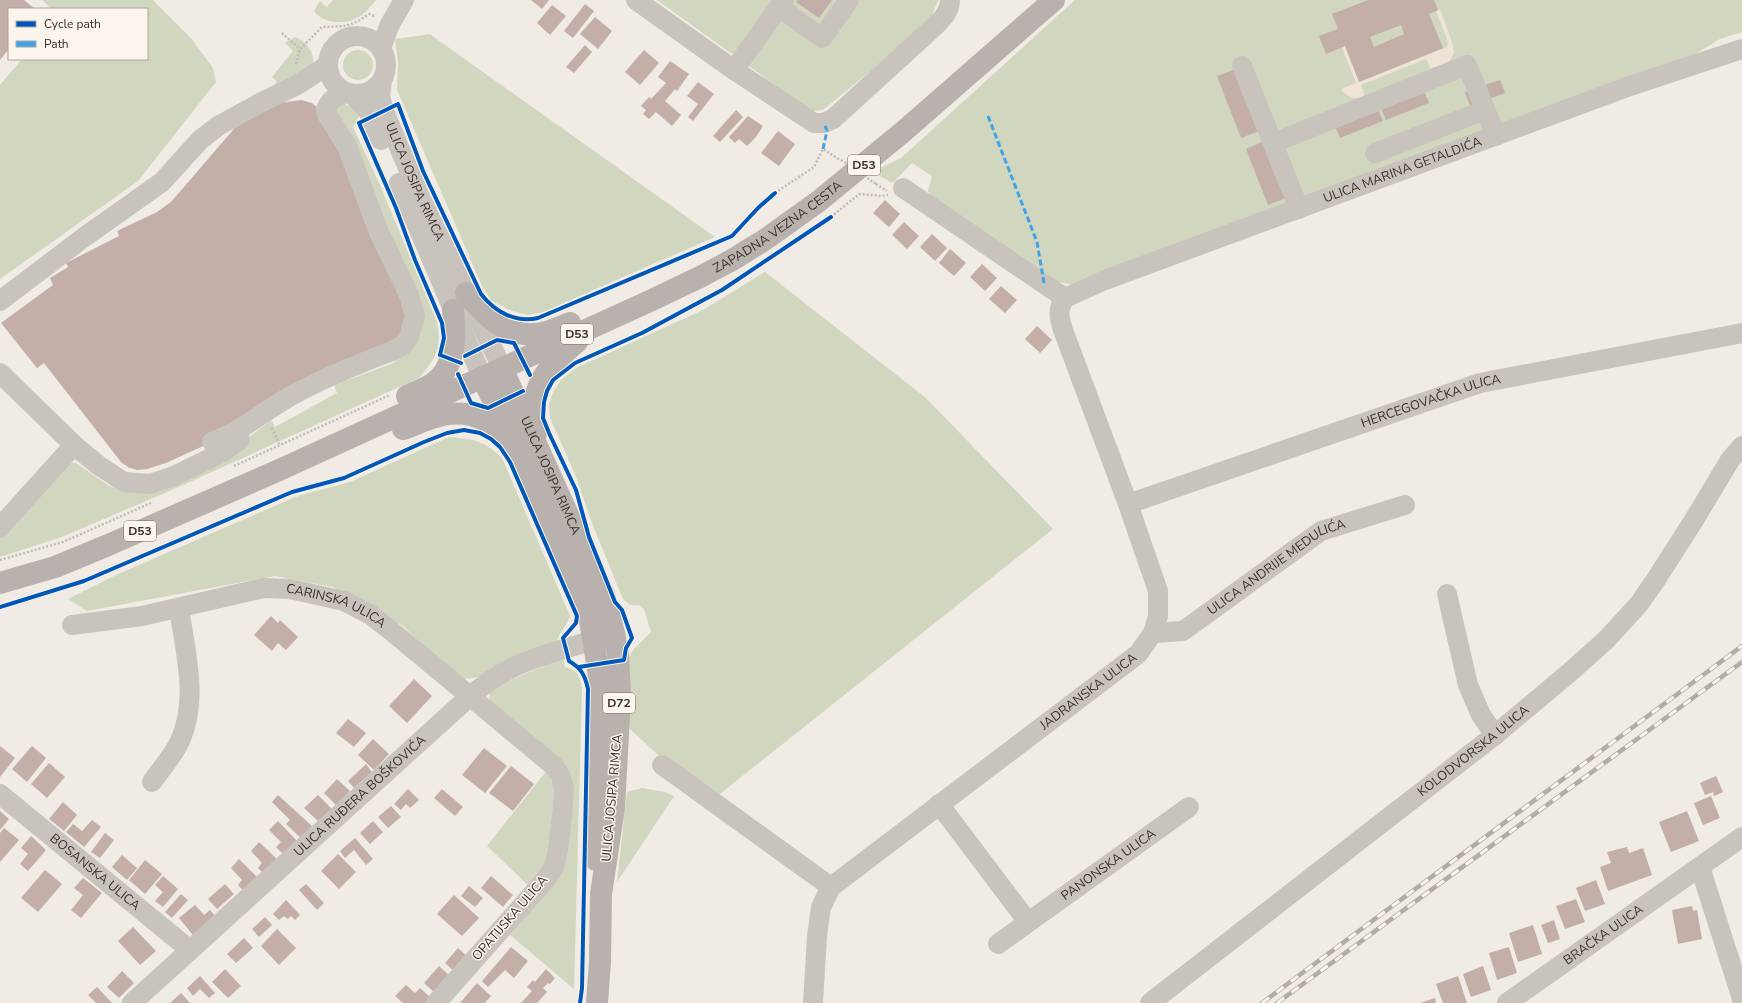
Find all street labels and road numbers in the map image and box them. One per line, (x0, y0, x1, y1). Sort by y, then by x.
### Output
street label: ULICA JOSIPA RIMCA (381, 120, 449, 245)
street label: ULICA MARINA GETALDIĆA (1321, 132, 1485, 208)
road number: D53 (848, 155, 880, 175)
street label: ZAPADNA VEZNA CESTA (710, 176, 846, 277)
road number: D53 (561, 324, 593, 344)
street label: HERCEGOVAČKA ULICA (1358, 370, 1503, 432)
street label: ULICA JOSIPA RIMCA (516, 414, 585, 538)
street label: ULICA ANDRIJE MEDULIĆA (1204, 515, 1348, 619)
road number: D53 (124, 521, 156, 541)
street label: CARINSKA ULICA (284, 579, 390, 633)
street label: JADRANSKA ULICA (1035, 649, 1141, 735)
road number: D72 (603, 693, 635, 713)
street label: KOLODVORSKA ULICA (1414, 701, 1533, 801)
street label: ULICA RUĐERA BOŠKOVIĆA (290, 731, 430, 861)
street label: ULICA JOSIPA RIMCA (597, 733, 627, 863)
street label: PANONSKA ULICA (1058, 824, 1160, 905)
street label: BOSANSKA ULICA (46, 829, 145, 915)
street label: OPATIJSKA ULICA (468, 871, 552, 964)
street label: BRAČKA ULICA (1560, 900, 1647, 969)

